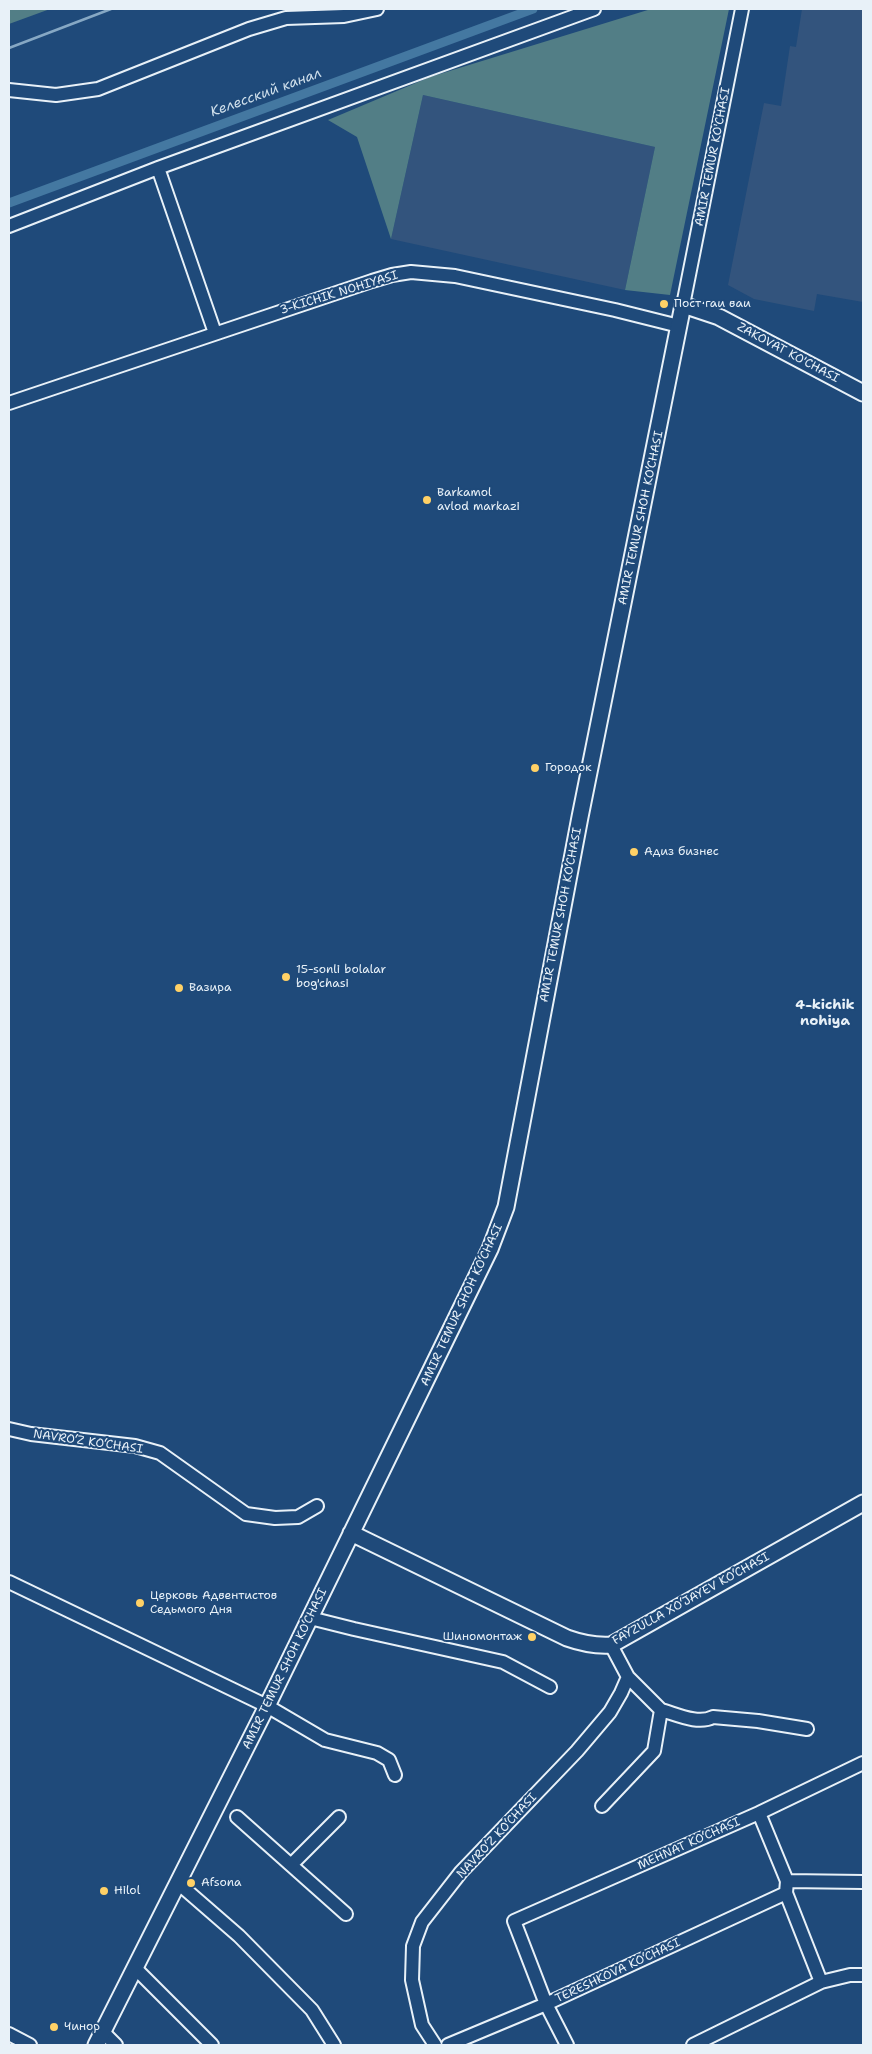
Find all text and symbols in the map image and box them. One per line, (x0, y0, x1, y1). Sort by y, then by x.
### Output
water label: Келесский канал (208, 65, 324, 121)
street label: AMIR TEMUR KO'CHASI (692, 86, 734, 228)
street label: 3-KICHIK NOHIYASI (278, 268, 400, 318)
place label: Пост гаи ваи (674, 297, 751, 311)
marker: Пост гаи ваи (658, 298, 670, 310)
street label: ZAKOVAT KO'CHASI (734, 320, 842, 386)
street label: AMIR TEMUR SHOH KO‘CHASI (616, 430, 666, 606)
place label: Barkamol avlod markazi (437, 486, 520, 514)
marker: Barkamol avlod markazi (421, 494, 433, 506)
place label: Городок (545, 761, 592, 775)
marker: Городок (529, 762, 541, 774)
street label: AMIR TEMUR SHOH KO‘CHASI (537, 827, 585, 1003)
place label: Адиз бизнес (644, 845, 719, 859)
marker: Адиз бизнес (628, 846, 640, 858)
place label: 15-sonli bolalar bog'chasi (296, 963, 386, 991)
marker: 15-sonli bolalar bog'chasi (280, 971, 292, 983)
place label: Вазира (189, 981, 231, 995)
marker: Вазира (173, 982, 185, 994)
district label: 4-kichik nohiya (795, 997, 855, 1030)
street label: AMIR TEMUR SHOH KO‘CHASI (418, 1222, 506, 1388)
street label: NAVRO‘Z KO‘CHASI (32, 1427, 144, 1457)
street label: FAYZULLA XO‘JAYEV KO‘CHASI (610, 1550, 772, 1648)
street label: AMIR TEMUR SHOH KO‘CHASI (240, 1586, 330, 1752)
place label: Церковь Адвентистов Седьмого Дня (150, 1589, 277, 1617)
marker: Церковь Адвентистов Седьмого Дня (134, 1597, 146, 1609)
place label: Шиномонтаж (443, 1630, 522, 1644)
marker: Шиномонтаж (526, 1631, 538, 1643)
street label: NAVRO‘Z KO‘CHASI (454, 1791, 540, 1881)
street label: MEHNAT KO‘CHASI (635, 1815, 743, 1873)
place label: Afsona (201, 1876, 241, 1890)
marker: Afsona (185, 1877, 197, 1889)
place label: Hilol (114, 1884, 140, 1898)
marker: Hilol (98, 1885, 110, 1897)
street label: TERESHKOVA KO‘CHASI (553, 1936, 683, 2006)
place label: Чинор (64, 2020, 100, 2034)
marker: Чинор (48, 2021, 60, 2033)

